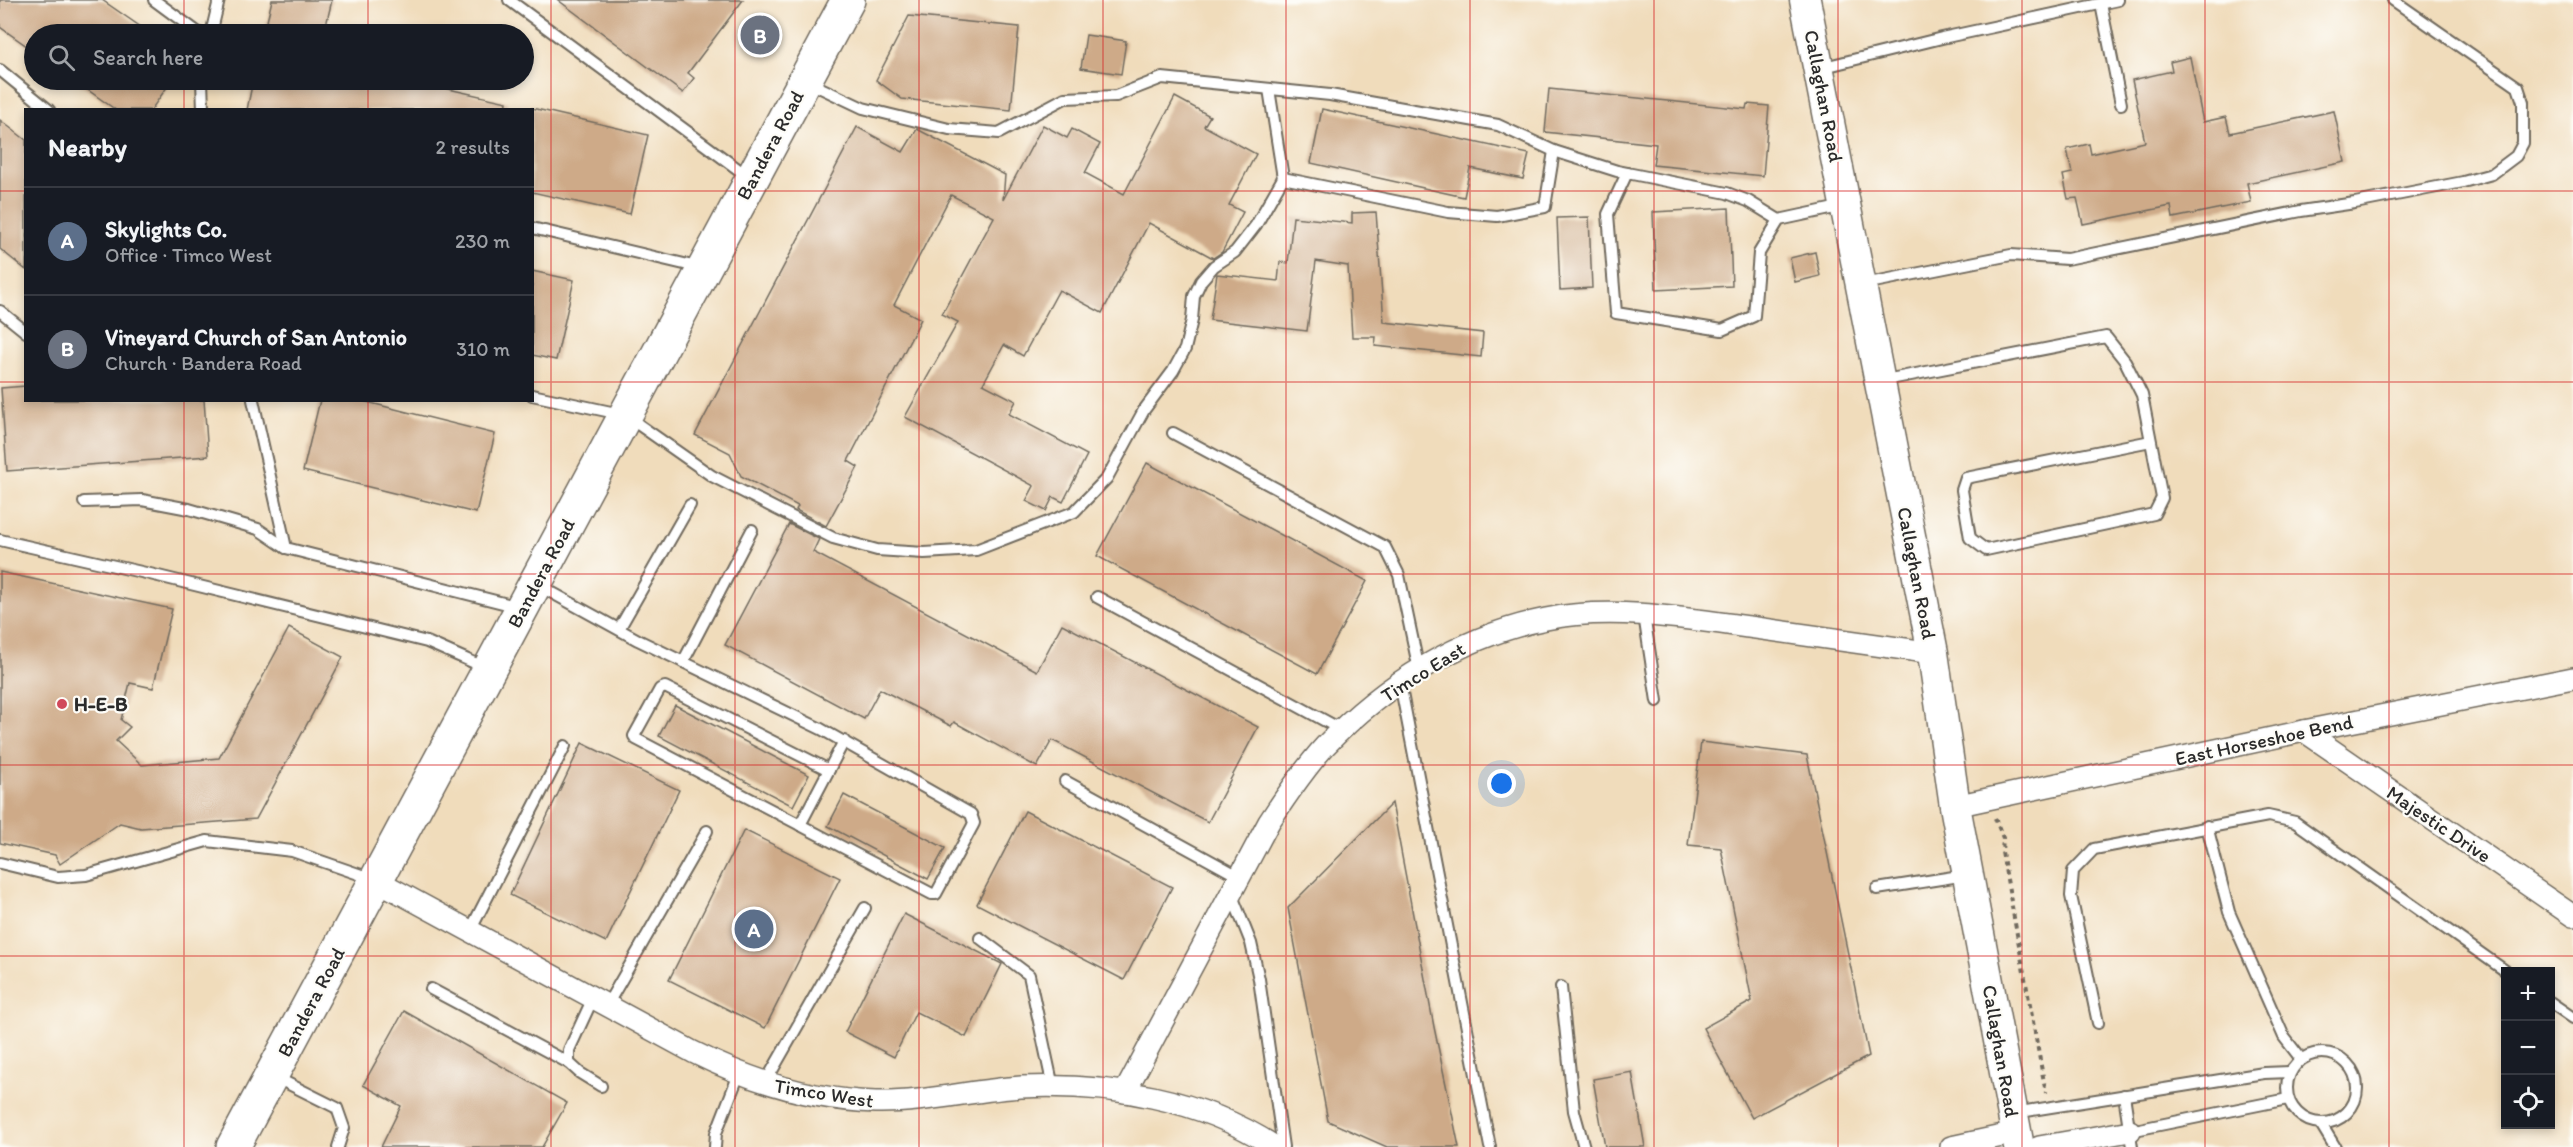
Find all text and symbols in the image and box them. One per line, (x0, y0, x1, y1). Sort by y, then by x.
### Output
pin: B (740, 12, 780, 57)
search box (24, 24, 534, 90)
street label: Callaghan Road (1799, 28, 1849, 164)
icon: search (45, 41, 78, 74)
text: Search here (93, 44, 203, 71)
street label: Bandera Road (731, 86, 809, 204)
text: Nearby (48, 131, 127, 163)
text: 2 results (436, 135, 510, 159)
text: Skylights Co. (105, 216, 227, 243)
text: A (61, 229, 74, 253)
text: 230 m (455, 229, 510, 253)
text: Office · Timco West (105, 243, 272, 267)
text: Vineyard Church of San Antonio (105, 324, 407, 351)
text: B (61, 337, 74, 361)
text: 310 m (456, 337, 510, 361)
text: Church · Bandera Road (105, 351, 302, 375)
street label: Callaghan Road (1892, 505, 1942, 641)
street label: Bandera Road (502, 514, 580, 632)
street label: Timco East (1376, 637, 1470, 707)
place label: H-E-B (74, 692, 128, 716)
marker: H-E-B (55, 697, 69, 711)
street label: East Horseshoe Bend (2173, 709, 2355, 771)
your location (1487, 769, 1516, 798)
street label: Majestic Drive (2382, 780, 2496, 868)
pin: A (734, 906, 774, 952)
street label: Bandera Road (272, 943, 350, 1061)
map controls (2501, 967, 2555, 1129)
button: + (2501, 967, 2555, 1021)
street label: Callaghan Road (1978, 983, 2024, 1119)
button: − (2501, 1021, 2555, 1075)
street label: Timco West (773, 1073, 875, 1113)
button: locate (2501, 1075, 2555, 1129)

